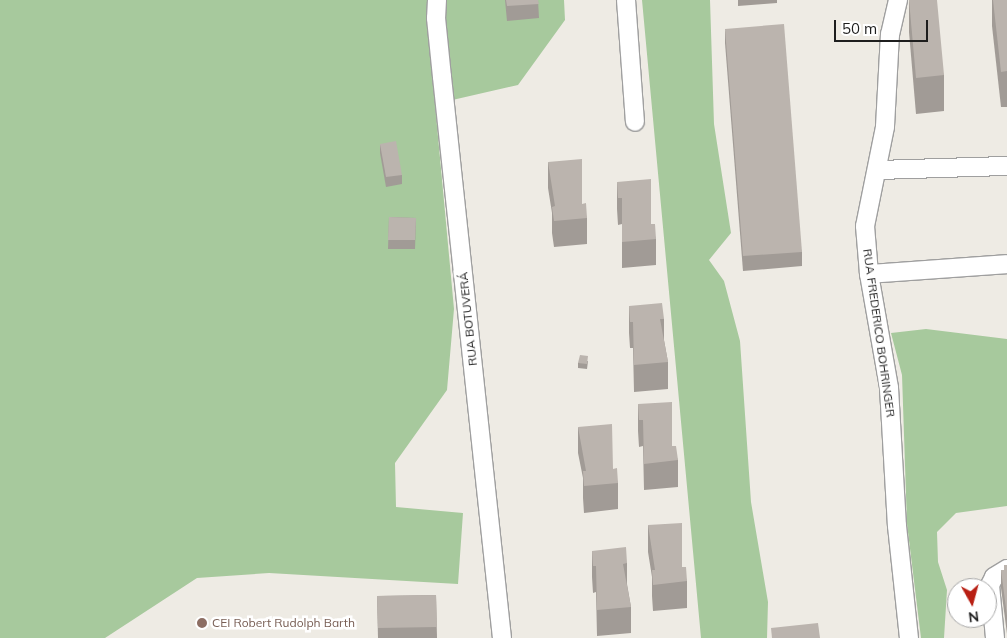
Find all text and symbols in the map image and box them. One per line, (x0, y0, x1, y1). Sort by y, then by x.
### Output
scale bar (837, 10, 931, 42)
text: 50 m (842, 19, 877, 38)
street label: RUA FREDERICO BOHRINGER (860, 248, 898, 418)
street label: RUA BOTUVERÁ (456, 271, 480, 367)
north arrow (947, 578, 997, 628)
text: N (967, 607, 980, 626)
place label: CEI Robert Rudolph Barth (212, 616, 355, 630)
marker: CEI Robert Rudolph Barth (196, 617, 208, 629)

